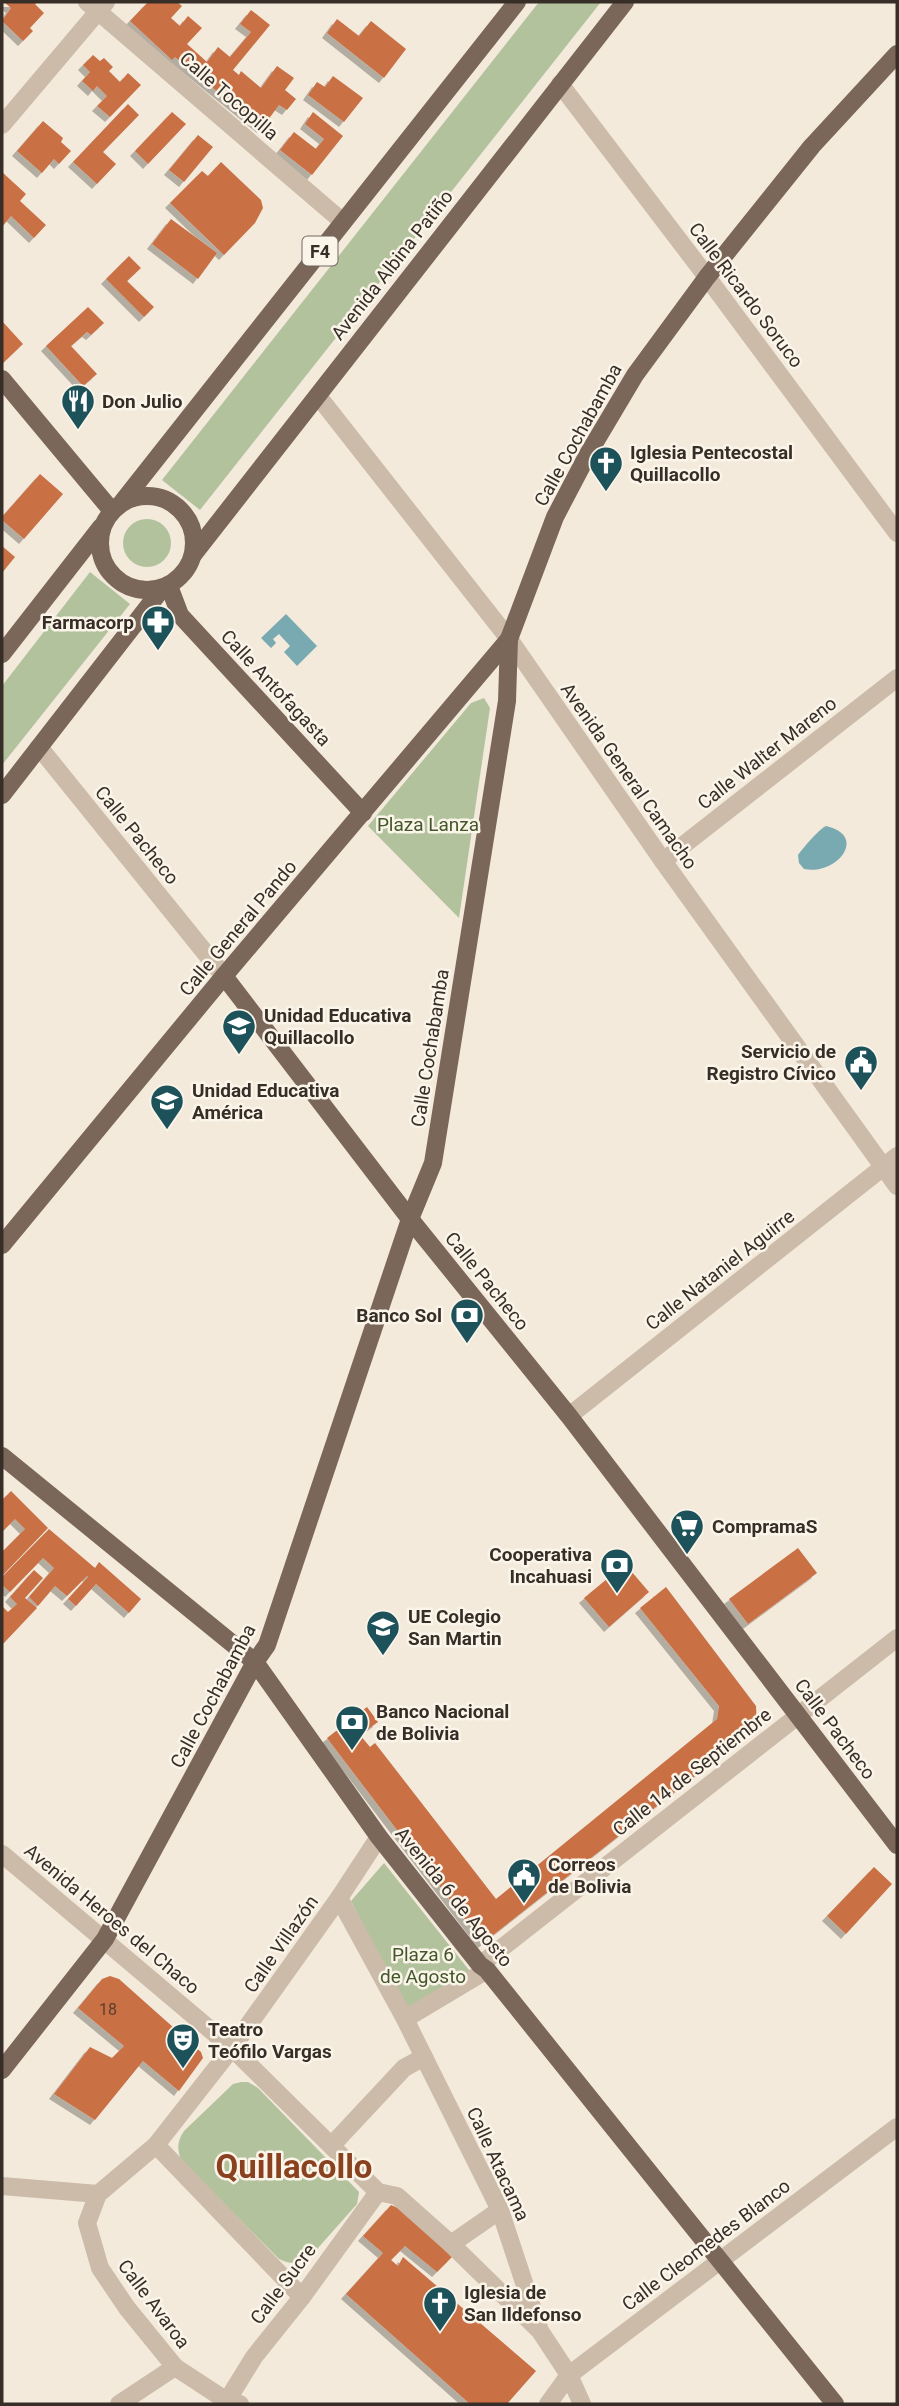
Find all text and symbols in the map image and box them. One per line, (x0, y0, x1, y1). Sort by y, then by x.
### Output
street label: Calle Tocopilla (175, 47, 283, 145)
street label: Avenida Albina Patiño (326, 185, 458, 345)
street label: Calle Ricardo Soruco (684, 218, 808, 372)
road number: F4 (302, 236, 338, 265)
street label: Calle Cochabamba (529, 360, 627, 510)
restaurant icon: Don Julio (59, 382, 97, 431)
place label: Don Julio (102, 390, 183, 413)
place label: Iglesia Pentecostal Quillacollo (630, 441, 793, 486)
church icon: Iglesia Pentecostal Quillacollo (587, 444, 625, 493)
pharmacy icon: Farmacorp (139, 603, 177, 652)
place label: Farmacorp (42, 611, 134, 634)
street label: Calle Antofagasta (216, 625, 336, 751)
street label: Avenida General Camacho (556, 678, 702, 874)
street label: Calle Walter Mareno (693, 692, 841, 814)
street label: Calle Pacheco (90, 781, 184, 889)
park label: Plaza Lanza (377, 813, 479, 836)
street label: Calle General Pando (174, 855, 302, 1001)
street label: Calle Cochabamba (406, 968, 454, 1128)
place label: Unidad Educativa Quillacollo (264, 1004, 412, 1049)
school or university icon: Unidad Educativa Quillacollo (220, 1007, 258, 1056)
place label: Servicio de Registro Cívico (706, 1040, 836, 1085)
public building icon: Servicio de Registro Cívico (842, 1043, 880, 1092)
place label: Unidad Educativa América (192, 1079, 340, 1124)
school or university icon: Unidad Educativa América (148, 1082, 186, 1131)
street label: Calle Nataniel Aguirre (641, 1205, 799, 1335)
street label: Calle Pacheco (440, 1227, 534, 1335)
bank icon: Banco Sol (448, 1296, 486, 1345)
place label: Banco Sol (356, 1304, 442, 1327)
supermarket icon: CompramaS (668, 1507, 706, 1556)
place label: CompramaS (712, 1515, 818, 1538)
place label: Cooperativa Incahuasi (489, 1543, 592, 1588)
bank icon: Cooperativa Incahuasi (598, 1546, 636, 1595)
place label: UE Colegio San Martin (408, 1605, 502, 1650)
school or university icon: UE Colegio San Martin (364, 1608, 402, 1657)
street label: Calle Cochabamba (165, 1620, 261, 1772)
street label: Calle Pacheco (790, 1674, 880, 1784)
place label: Banco Nacional de Bolivia (376, 1700, 509, 1745)
bank icon: Banco Nacional de Bolivia (333, 1703, 371, 1752)
street label: Calle 14 de Septiembre (608, 1703, 776, 1841)
street label: Avenida 6 de Agosto (390, 1822, 518, 1972)
street label: Avenida Heroes del Chaco (20, 1839, 204, 1999)
place label: Correos de Bolivia (548, 1853, 631, 1898)
public building icon: Correos de Bolivia (505, 1856, 543, 1905)
street label: Calle Villazón (239, 1891, 323, 1997)
park label: Plaza 6 de Agosto (380, 1943, 466, 1988)
house number: 18 (99, 2000, 117, 2019)
place label: Teatro Teófilo Vargas (208, 2018, 332, 2063)
theatre icon: Teatro Teófilo Vargas (164, 2021, 202, 2070)
street label: Calle Atacama (462, 2103, 534, 2225)
district label: Quillacollo (215, 2147, 373, 2186)
street label: Calle Cleomedes Blanco (617, 2174, 795, 2316)
street label: Calle Sucre (245, 2239, 321, 2329)
street label: Calle Avaroa (113, 2255, 195, 2353)
place label: Iglesia de San Ildefonso (464, 2281, 582, 2326)
church icon: Iglesia de San Ildefonso (421, 2284, 459, 2333)

